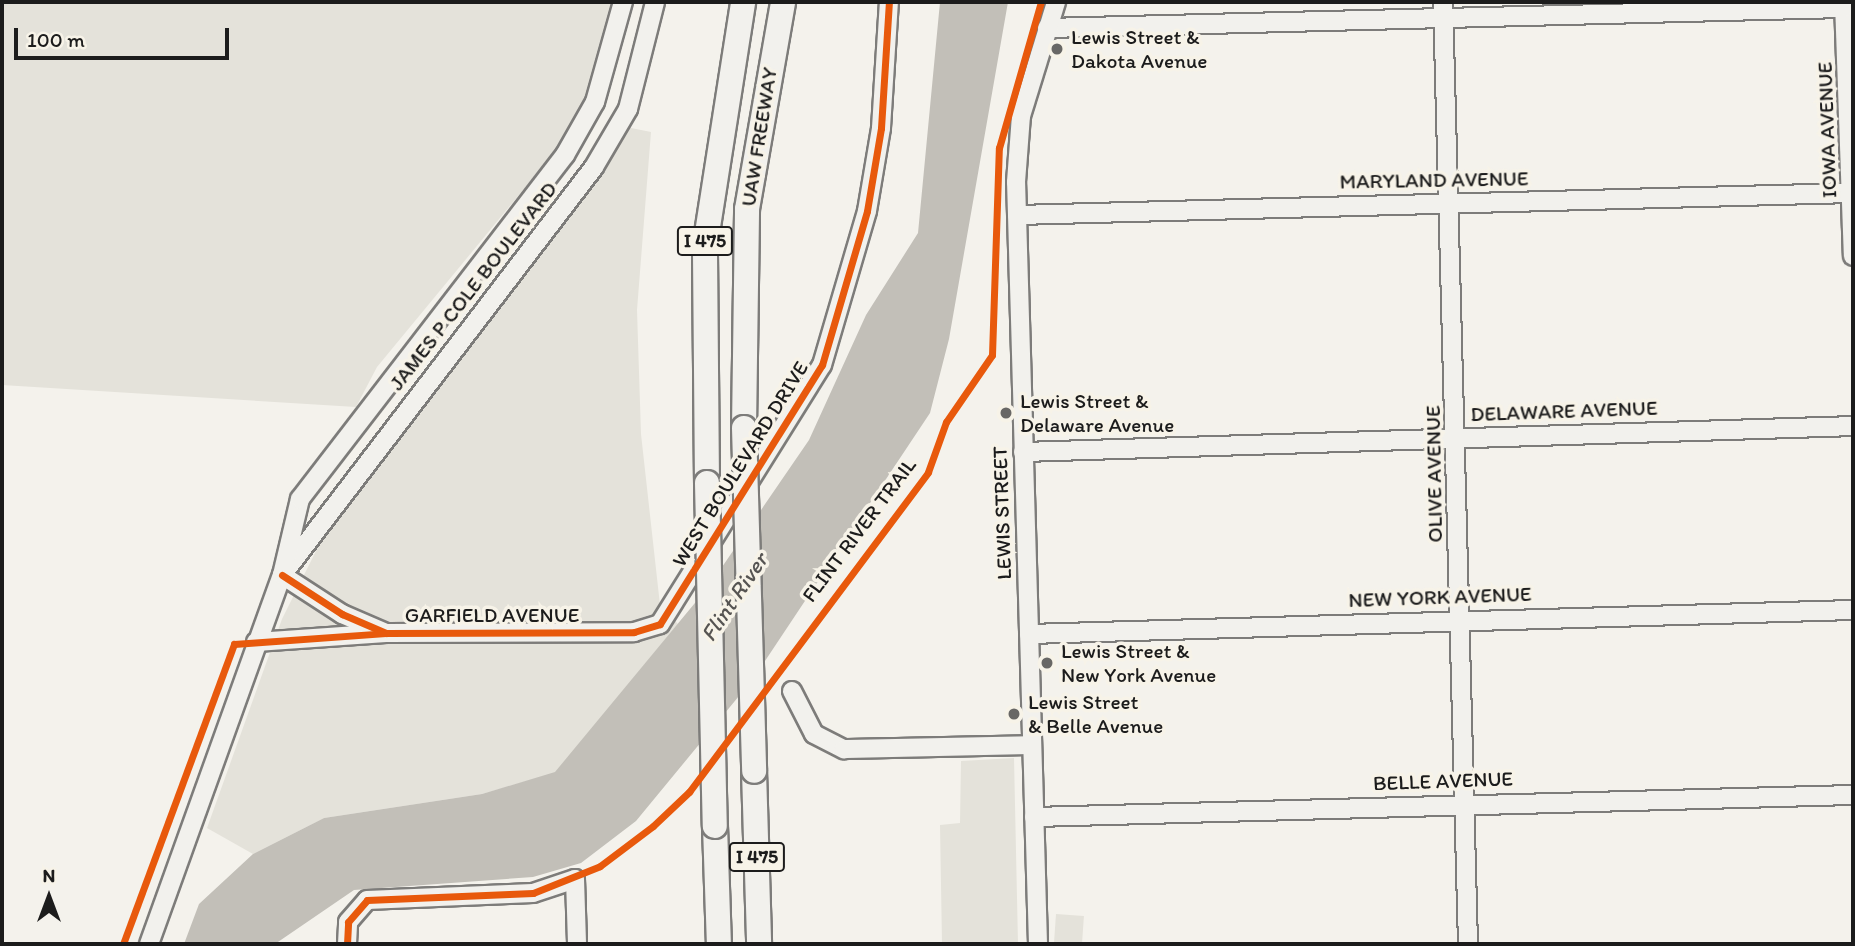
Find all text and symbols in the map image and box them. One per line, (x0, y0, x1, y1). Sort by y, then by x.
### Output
scale bar (18, 14, 233, 58)
place label: Lewis Street & Dakota Avenue (1071, 24, 1207, 74)
text: 100 m (27, 27, 85, 52)
marker: Lewis Street & Dakota Avenue (1049, 41, 1065, 57)
street label: IOWA AVENUE (1812, 62, 1842, 198)
street label: UAW FREEWAY (736, 66, 782, 208)
street label: MARYLAND AVENUE (1340, 166, 1528, 194)
street label: JAMES P COLE BOULEVARD (384, 177, 562, 395)
road number: I 475 (675, 226, 735, 256)
street label: WEST BOULEVARD DRIVE (666, 356, 814, 572)
place label: Lewis Street & Delaware Avenue (1020, 388, 1174, 438)
street label: DELAWARE AVENUE (1470, 395, 1658, 427)
marker: Lewis Street & Delaware Avenue (998, 405, 1014, 421)
street label: OLIVE AVENUE (1420, 406, 1448, 542)
street label: LEWIS STREET (987, 446, 1017, 580)
street label: FLINT RIVER TRAIL (796, 452, 922, 608)
water label: Flint River (695, 548, 773, 646)
street label: NEW YORK AVENUE (1348, 581, 1532, 613)
street label: GARFIELD AVENUE (405, 602, 579, 628)
place label: Lewis Street & New York Avenue (1061, 638, 1215, 688)
marker: Lewis Street & New York Avenue (1039, 655, 1055, 671)
place label: Lewis Street & Belle Avenue (1028, 689, 1162, 739)
marker: Lewis Street & Belle Avenue (1006, 706, 1022, 722)
street label: BELLE AVENUE (1373, 766, 1513, 796)
road number: I 475 (727, 842, 787, 872)
north arrow (14, 862, 84, 932)
text: N (43, 864, 55, 887)

